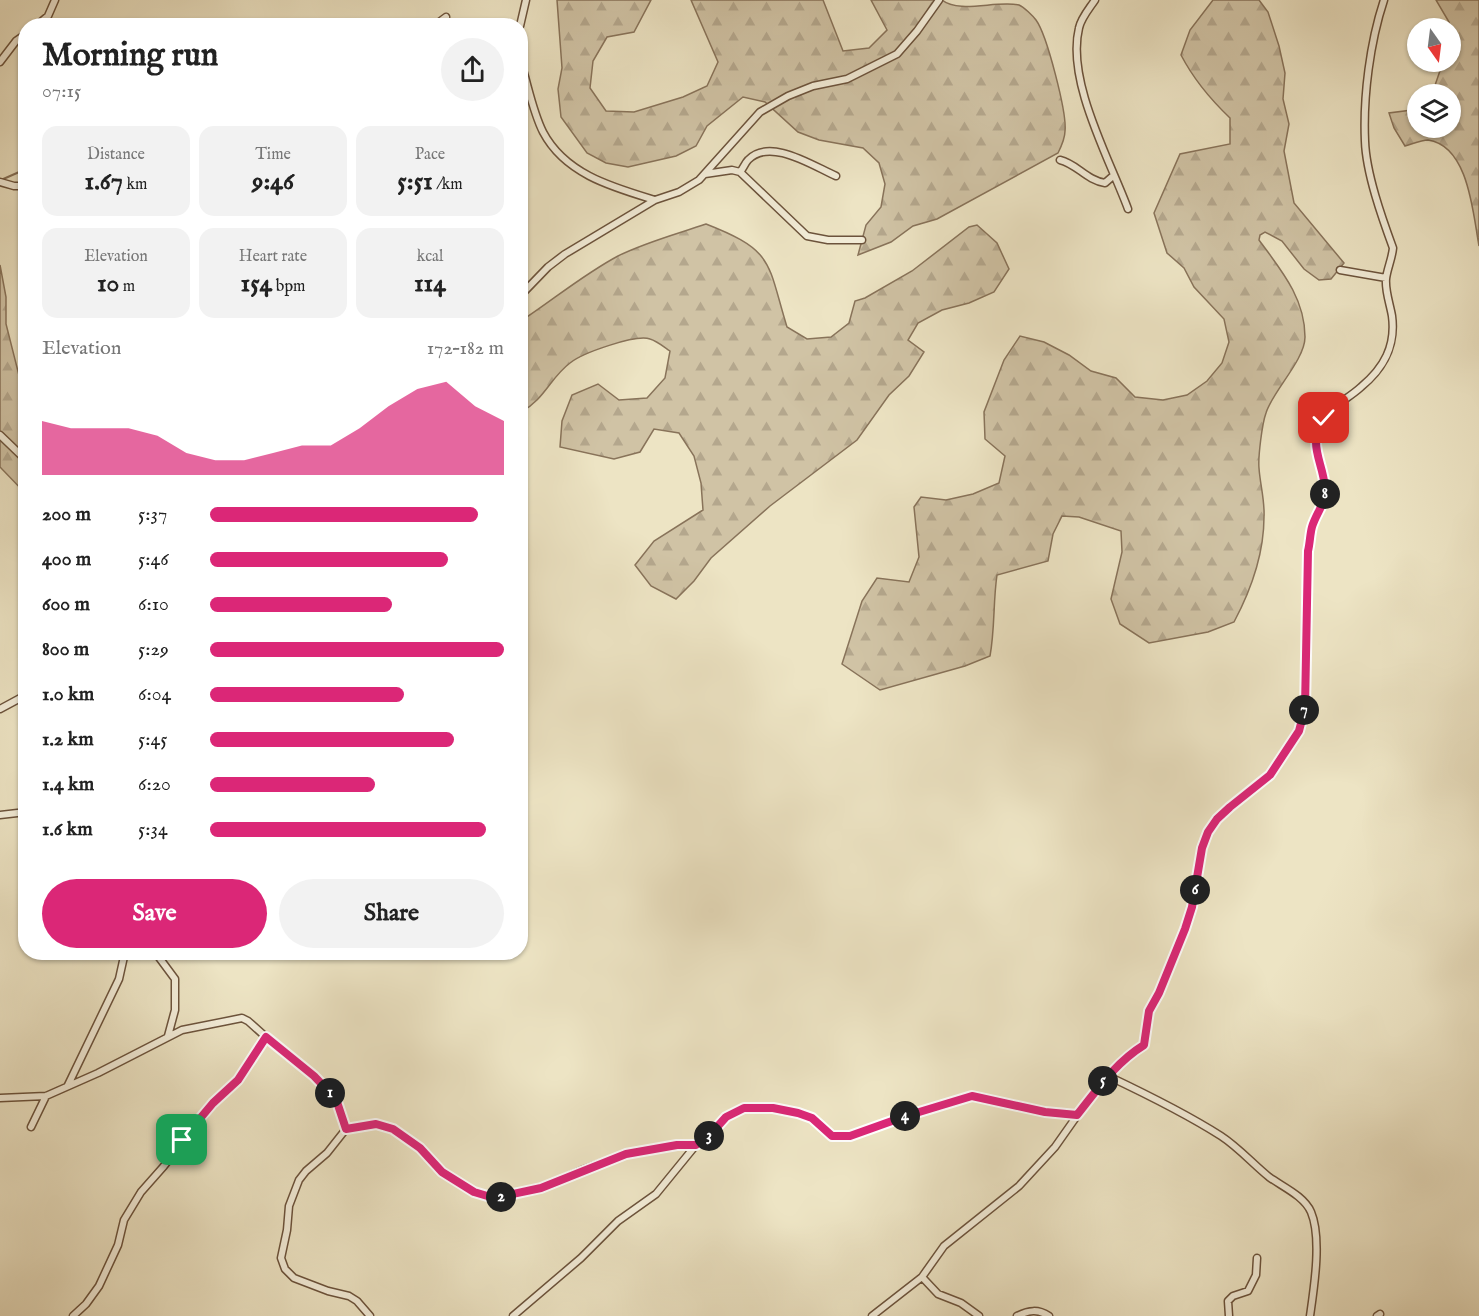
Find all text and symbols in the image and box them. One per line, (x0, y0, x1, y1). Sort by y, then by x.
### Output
north arrow (1407, 18, 1461, 72)
map controls (1407, 18, 1461, 138)
text: Morning run (42, 35, 218, 77)
button: share (441, 38, 504, 101)
text: 07:15 (42, 79, 81, 104)
button: layers (1407, 84, 1461, 138)
text: Distance (87, 145, 145, 165)
text: Time (255, 145, 291, 165)
text: Pace (415, 145, 445, 165)
text: 1.67 (85, 165, 123, 198)
text: 9:46 (252, 165, 294, 198)
text: 5:51 (397, 165, 433, 198)
text: km (123, 175, 147, 195)
text: /km (433, 175, 463, 195)
text: Elevation (84, 247, 148, 267)
text: Heart rate (239, 247, 307, 267)
text: kcal (417, 247, 443, 267)
text: 10 (97, 267, 119, 300)
text: 154 (241, 267, 272, 300)
text: 114 (414, 267, 446, 300)
text: m (119, 277, 135, 297)
text: bpm (272, 277, 305, 297)
text: Elevation (42, 336, 121, 361)
text: 172–182 m (427, 336, 504, 361)
pin (1298, 392, 1349, 443)
icon: check (1307, 401, 1340, 434)
pin: 8 (1310, 479, 1340, 509)
text: 8 (1322, 484, 1328, 504)
text: 200 m (42, 502, 91, 527)
text: 5:37 (138, 502, 167, 527)
text: 400 m (42, 547, 91, 572)
text: 5:46 (138, 547, 169, 572)
text: 600 m (42, 592, 90, 617)
text: 6:10 (138, 592, 169, 617)
text: 800 m (42, 637, 89, 662)
text: 5:29 (138, 637, 169, 662)
text: 1.0 km (42, 682, 94, 707)
text: 6:04 (138, 682, 171, 707)
pin: 7 (1289, 695, 1319, 725)
text: 7 (1300, 700, 1308, 720)
text: 1.2 km (42, 727, 94, 752)
text: 5:45 (138, 727, 168, 752)
text: 1.4 km (42, 772, 94, 797)
text: 6:20 (138, 772, 171, 797)
text: 1.6 km (42, 817, 93, 842)
text: 5:34 (138, 817, 168, 842)
pin: 6 (1180, 875, 1210, 905)
button: Save (42, 879, 267, 948)
button: Share (279, 879, 504, 948)
text: 6 (1192, 880, 1198, 900)
pin: 5 (1088, 1066, 1118, 1096)
text: 5 (1100, 1071, 1106, 1091)
pin: 1 (315, 1078, 345, 1108)
text: 1 (327, 1083, 333, 1103)
pin: 4 (890, 1101, 920, 1131)
text: 4 (901, 1106, 909, 1126)
pin (156, 1114, 207, 1165)
pin: 3 (694, 1121, 724, 1151)
icon: arrive (165, 1123, 198, 1156)
text: 3 (706, 1126, 712, 1146)
pin: 2 (486, 1182, 516, 1212)
text: 2 (497, 1187, 505, 1207)

